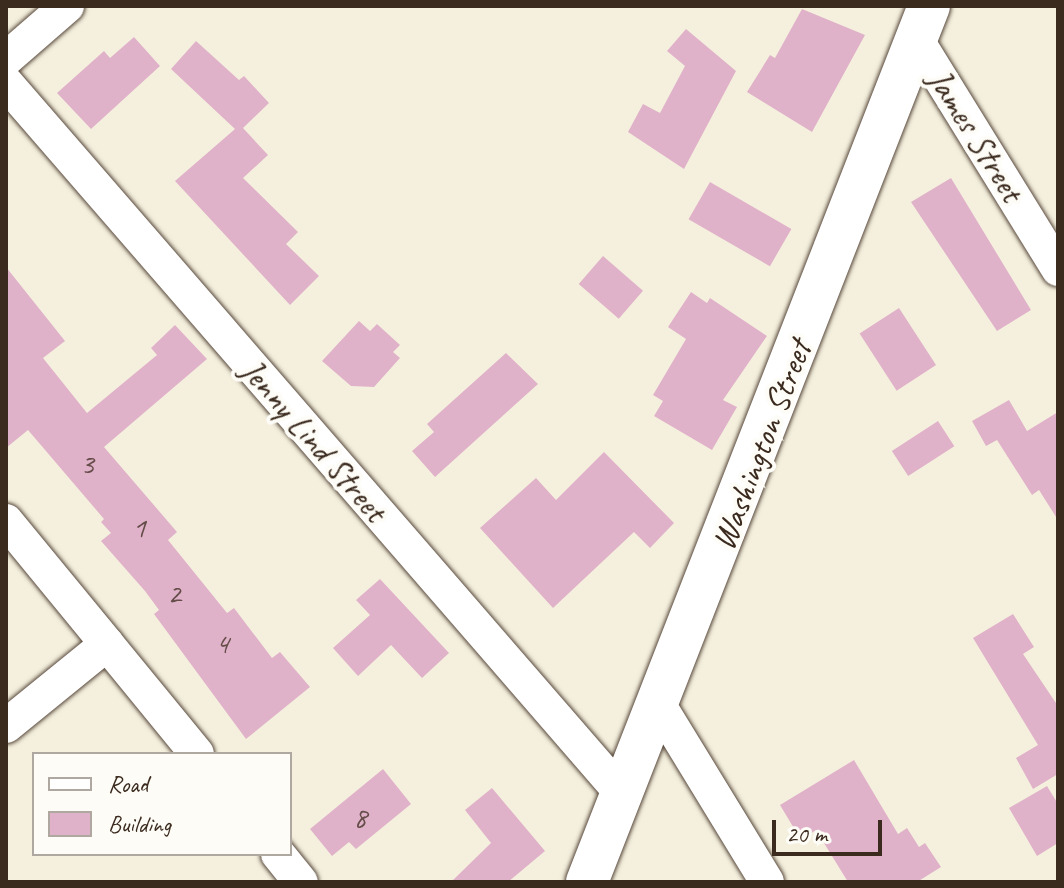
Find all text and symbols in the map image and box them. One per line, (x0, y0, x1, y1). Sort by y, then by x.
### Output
street label: James Street (919, 61, 1033, 209)
street label: Washington Street (702, 335, 820, 555)
street label: Jenny Lind Street (232, 350, 396, 530)
house number: 3 (80, 445, 94, 481)
house number: 1 (132, 509, 146, 545)
house number: 2 (167, 575, 181, 611)
house number: 4 (215, 625, 229, 661)
legend (32, 752, 292, 856)
text: Road (108, 769, 148, 799)
house number: 8 (353, 799, 367, 835)
scale bar (776, 804, 886, 854)
text: Building (108, 809, 171, 839)
text: 20 m (786, 819, 827, 849)

